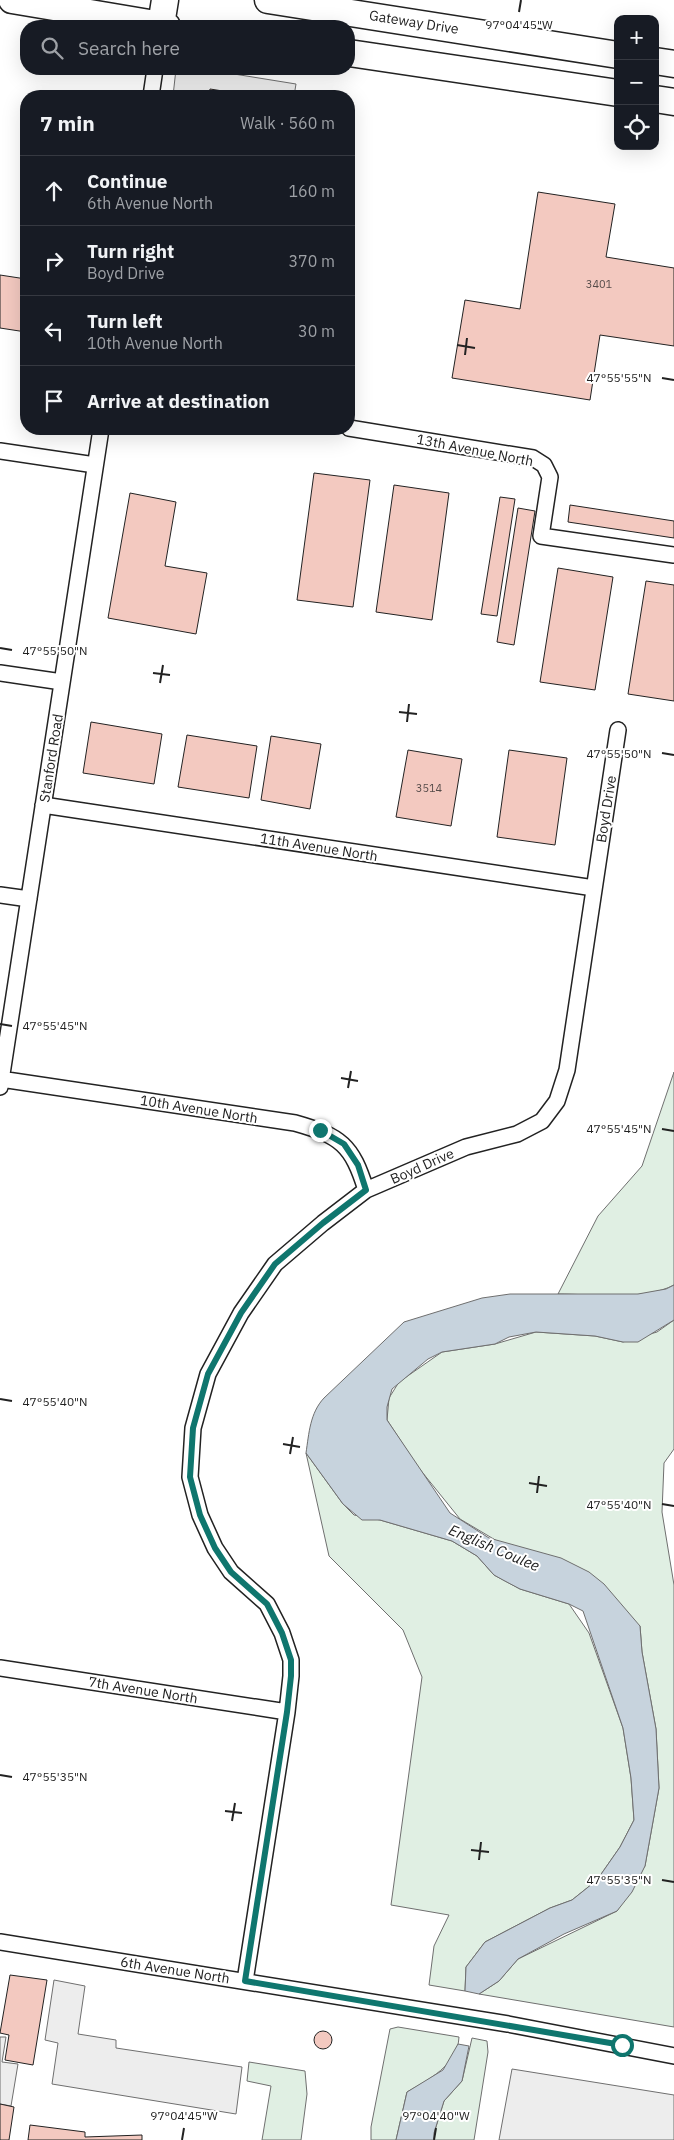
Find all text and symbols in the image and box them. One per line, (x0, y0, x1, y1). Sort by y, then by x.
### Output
street label: Gateway Drive (368, 6, 460, 38)
map controls (614, 15, 659, 150)
button: + (614, 15, 659, 60)
text: 97°04'45"W (485, 17, 553, 32)
search box (20, 20, 355, 75)
icon: search (38, 34, 66, 62)
text: Search here (78, 36, 180, 60)
button: − (614, 60, 659, 105)
button: locate (614, 105, 659, 150)
text: 7 min (40, 109, 95, 137)
text: Walk · 560 m (240, 113, 335, 133)
text: Continue (87, 169, 167, 193)
icon: ahead (40, 177, 68, 205)
text: 160 m (288, 181, 335, 201)
text: 6th Avenue North (87, 193, 213, 213)
text: Turn right (87, 239, 174, 263)
icon: right (40, 247, 68, 275)
text: 370 m (288, 251, 335, 271)
text: Boyd Drive (87, 263, 164, 283)
house number: 3401 (586, 277, 613, 291)
text: Turn left (87, 309, 163, 333)
icon: left (40, 317, 68, 345)
text: 30 m (298, 321, 335, 341)
text: 10th Avenue North (87, 333, 223, 353)
text: 47°55'55"N (586, 370, 652, 385)
icon: arrive (40, 387, 68, 415)
text: Arrive at destination (87, 389, 270, 413)
street label: 13th Avenue North (415, 430, 535, 470)
text: 47°55'50"N (22, 643, 88, 658)
street label: Stanford Road (35, 712, 67, 804)
text: 47°55'50"N (586, 746, 652, 761)
street label: Boyd Drive (592, 774, 620, 844)
house number: 3514 (416, 781, 443, 795)
street label: 11th Avenue North (259, 829, 379, 865)
text: 47°55'45"N (22, 1018, 88, 1033)
street label: 10th Avenue North (139, 1091, 259, 1127)
route end (309, 1119, 332, 1142)
text: 47°55'45"N (586, 1121, 652, 1136)
street label: Boyd Drive (387, 1144, 457, 1188)
text: 47°55'40"N (22, 1394, 88, 1409)
text: 47°55'40"N (586, 1497, 652, 1512)
water label: English Coulee (446, 1520, 543, 1575)
street label: 7th Avenue North (87, 1672, 199, 1708)
text: 47°55'35"N (22, 1769, 88, 1784)
text: 47°55'35"N (586, 1872, 652, 1887)
street label: 6th Avenue North (119, 1952, 231, 1988)
route start (611, 2034, 634, 2057)
text: 97°04'45"W (150, 2108, 218, 2123)
text: 97°04'40"W (402, 2108, 470, 2123)

